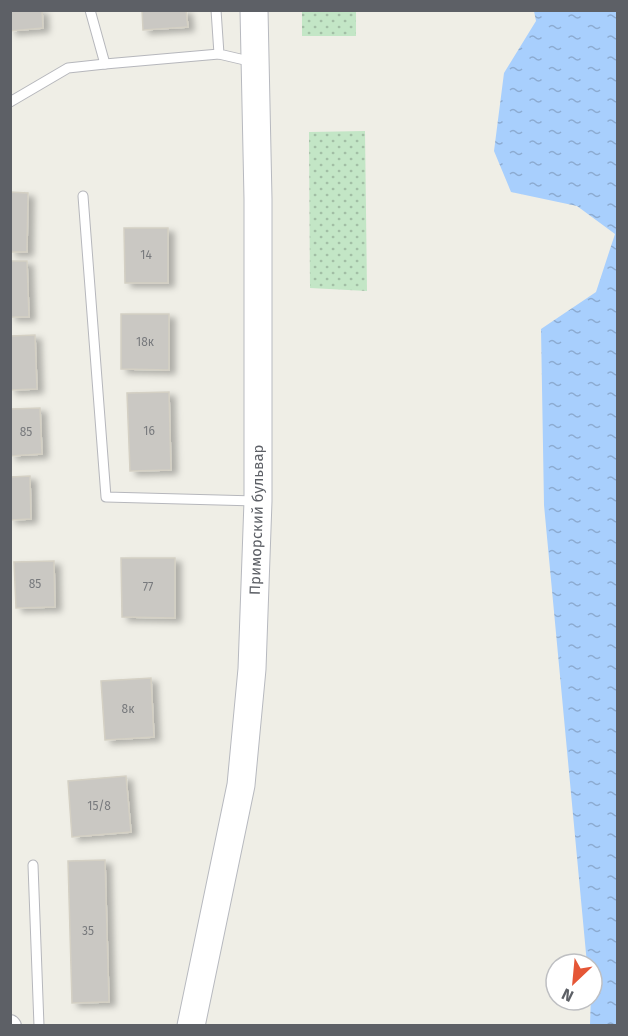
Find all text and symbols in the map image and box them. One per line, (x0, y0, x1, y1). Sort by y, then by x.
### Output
house number: 14 (140, 248, 152, 262)
house number: 18к (136, 335, 155, 349)
house number: 16 (143, 424, 155, 438)
house number: 85 (20, 425, 32, 439)
street label: Приморский бульвар (246, 445, 267, 595)
house number: 85 (29, 577, 41, 591)
house number: 77 (143, 580, 153, 594)
house number: 8к (122, 702, 135, 716)
house number: 15/8 (87, 799, 111, 813)
house number: 35 (82, 924, 94, 938)
north arrow (544, 952, 604, 1012)
text: N (559, 984, 577, 1006)

